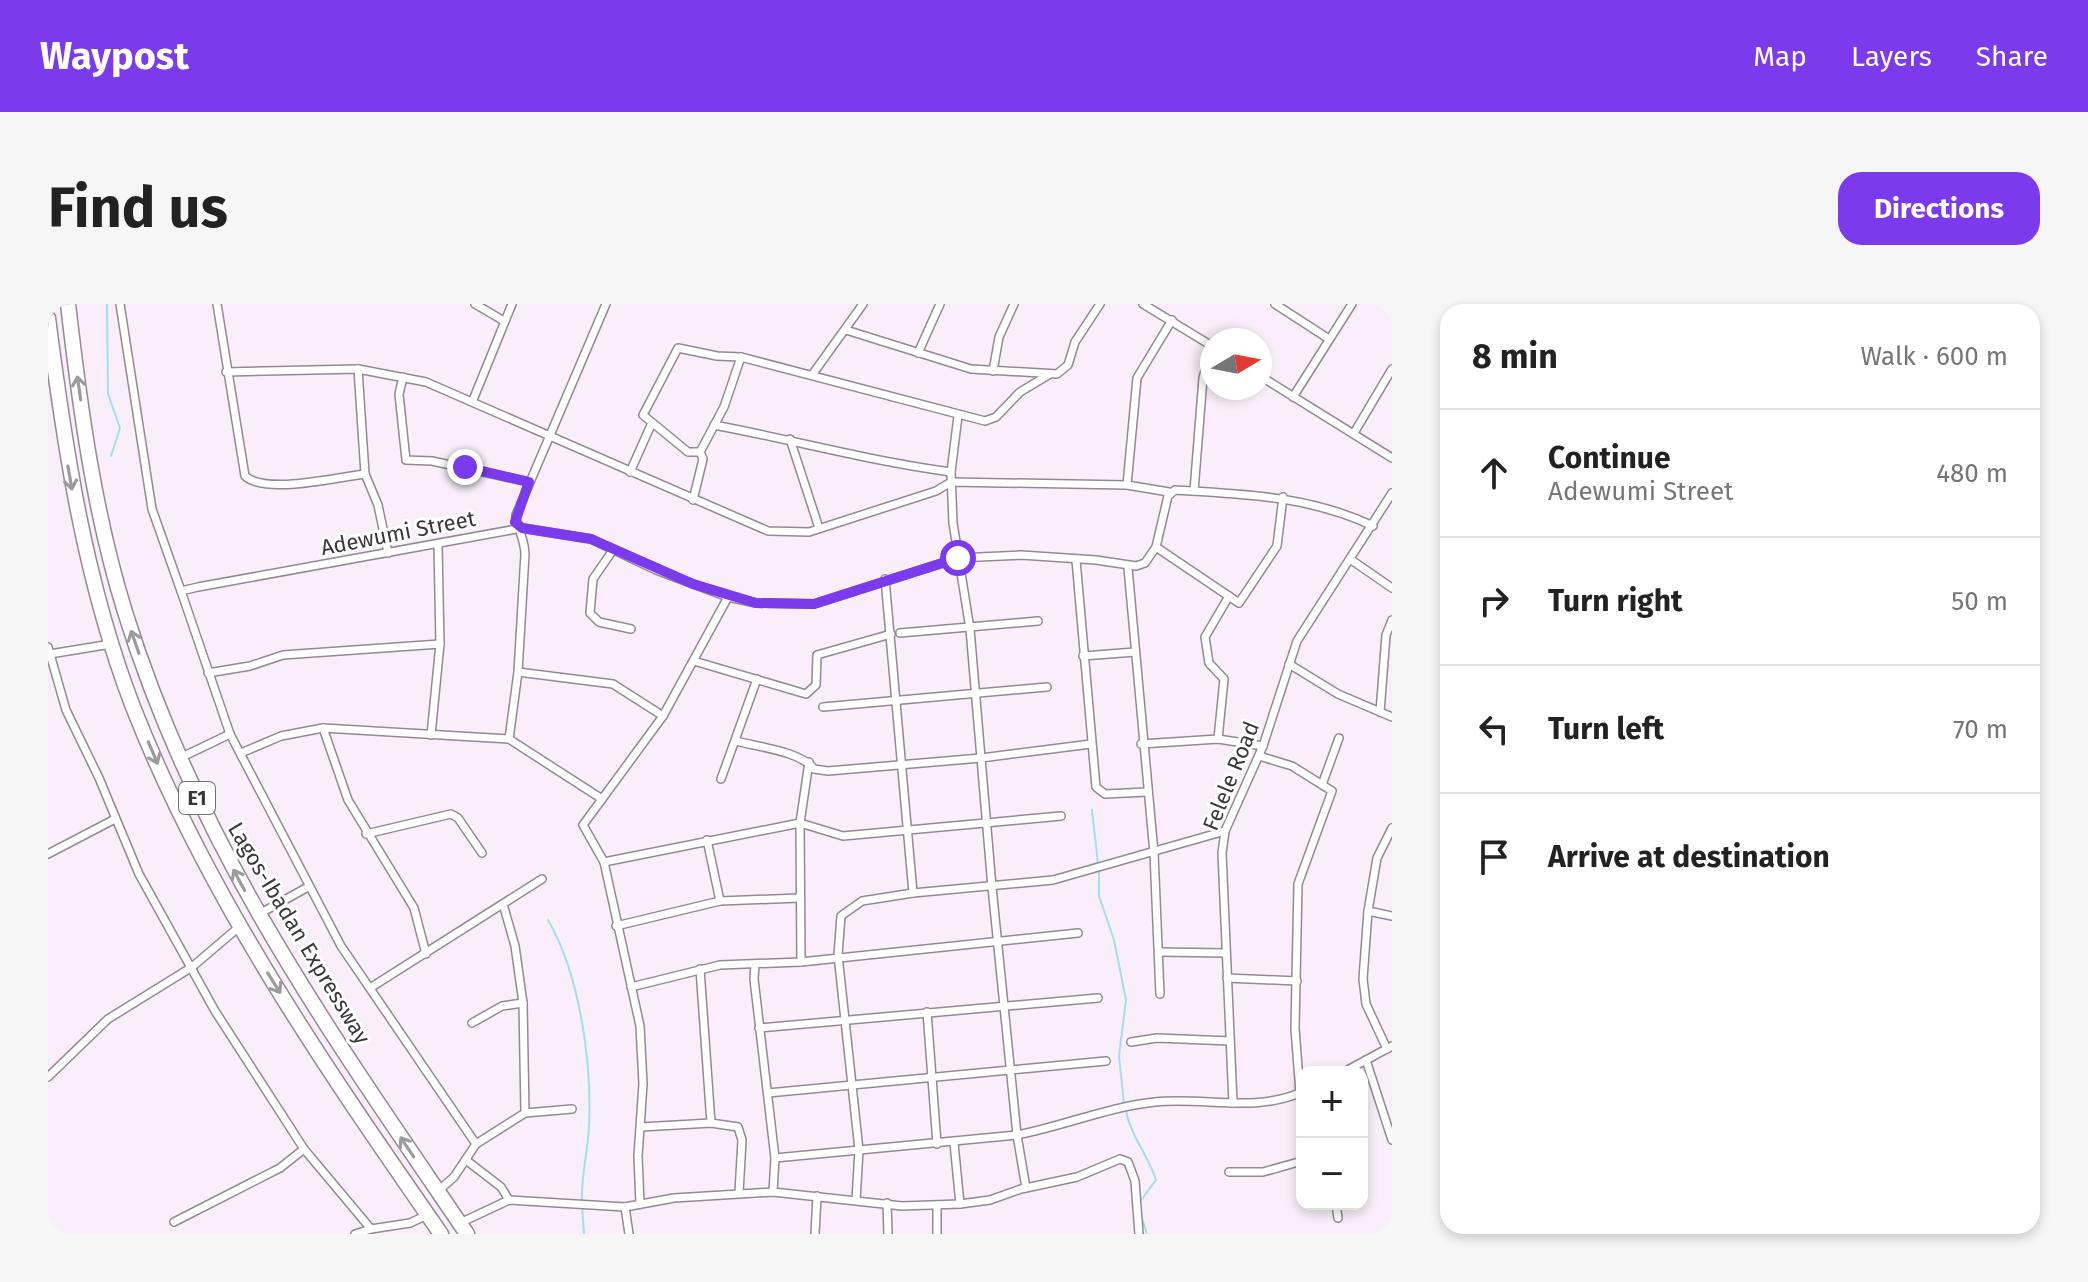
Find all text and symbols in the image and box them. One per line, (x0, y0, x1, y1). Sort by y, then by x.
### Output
text: Waypost (40, 33, 189, 79)
text: Map (1753, 40, 1807, 73)
text: Layers (1851, 40, 1932, 73)
text: Share (1976, 40, 2048, 73)
button: Directions (1838, 172, 2040, 245)
text: Find us (48, 175, 228, 242)
north arrow (1200, 328, 1272, 400)
text: 8 min (1472, 336, 1558, 377)
text: Walk · 600 m (1860, 341, 2008, 372)
one-way arrow (71, 376, 86, 402)
text: Continue (1548, 440, 1671, 476)
route end (447, 449, 483, 485)
icon: ahead (1472, 451, 1516, 495)
text: 480 m (1936, 458, 2008, 489)
one-way arrow (63, 465, 78, 490)
text: Adewumi Street (1548, 476, 1733, 507)
street label: Adewumi Street (318, 505, 478, 561)
route start (940, 540, 976, 576)
icon: right (1472, 579, 1516, 623)
text: Turn right (1548, 583, 1683, 619)
text: 50 m (1951, 586, 2008, 617)
one-way arrow (127, 629, 142, 654)
icon: left (1472, 707, 1516, 751)
text: Turn left (1548, 711, 1664, 747)
text: 70 m (1953, 714, 2008, 745)
street label: Felele Road (1197, 718, 1265, 834)
one-way arrow (146, 741, 161, 765)
road number: E1 (179, 782, 215, 814)
street label: Lagos-Ibadan Expressway (222, 817, 376, 1049)
icon: arrive (1472, 835, 1516, 879)
text: Arrive at destination (1548, 839, 1830, 875)
one-way arrow (230, 868, 246, 892)
one-way arrow (266, 971, 282, 994)
map controls (1296, 1066, 1368, 1210)
button: + (1296, 1066, 1368, 1138)
one-way arrow (399, 1136, 416, 1158)
button: − (1296, 1138, 1368, 1210)

